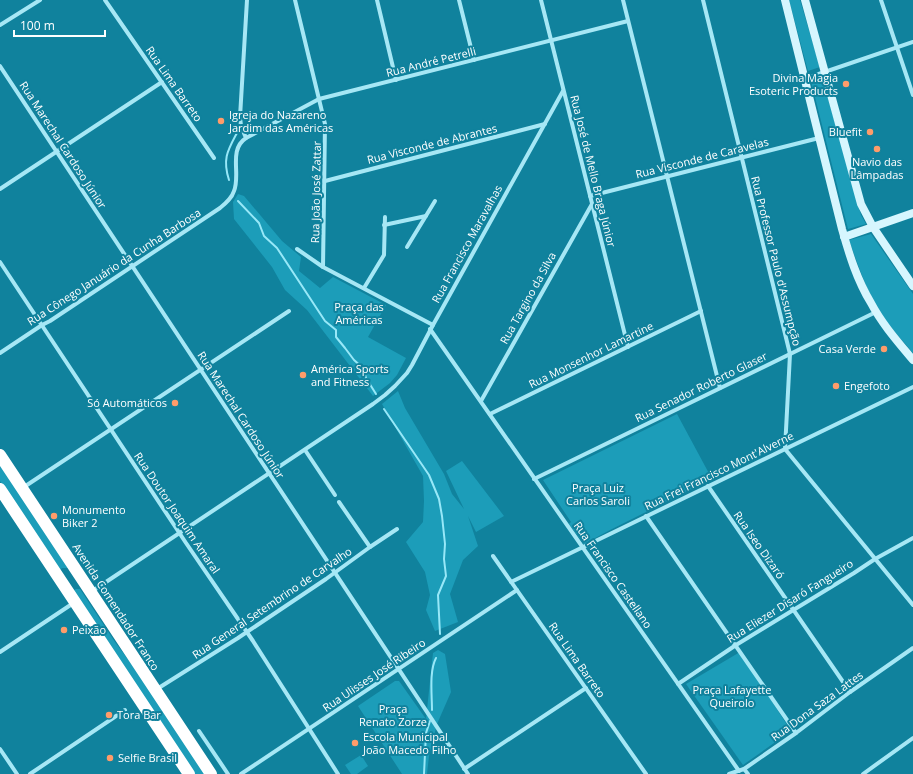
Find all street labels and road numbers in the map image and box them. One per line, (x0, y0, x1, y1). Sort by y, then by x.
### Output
street label: Rua Lima Barreto (143, 43, 206, 125)
street label: Rua André Petrelli (384, 43, 477, 80)
street label: Rua Marechal Cardoso Júnior (17, 78, 111, 212)
street label: Rua José de Mello Braga Júnior (567, 93, 620, 249)
street label: Rua Visconde de Abrantes (365, 120, 499, 167)
street label: Rua Visconde de Caravelas (634, 134, 770, 181)
street label: Rua João José Zattar (307, 140, 324, 243)
street label: Rua Professor Paulo d'Assumpção (748, 174, 805, 348)
street label: Rua Francisco Maravalhas (428, 182, 505, 305)
street label: Rua Cônego Januário da Cunha Barbosa (24, 205, 203, 328)
street label: Rua Targino da Silva (496, 249, 559, 346)
street label: Rua Monsenhor Lamartine (526, 318, 656, 391)
street label: Rua Marechal Cardoso Júnior (195, 348, 289, 482)
street label: Rua Senador Roberto Glaser (632, 348, 770, 425)
street label: Rua Frei Francisco Mont'Alverne (642, 428, 796, 513)
street label: Rua Doutor Joaquim Amaral (131, 449, 224, 576)
street label: Rua Iseo Dizaró (730, 508, 789, 582)
street label: Rua Francisco Castellano (571, 518, 656, 631)
street label: Avenida Comendador Franco (70, 540, 163, 674)
street label: Rua General Setembrino de Carvalho (189, 543, 355, 662)
street label: Rua Eliezer Disaró Fangueiro (724, 555, 856, 646)
street label: Rua Lima Barreto (546, 619, 609, 701)
street label: Rua Ulisses José Ribeiro (319, 634, 428, 715)
street label: Rua Dona Saza Lattes (768, 667, 866, 744)

